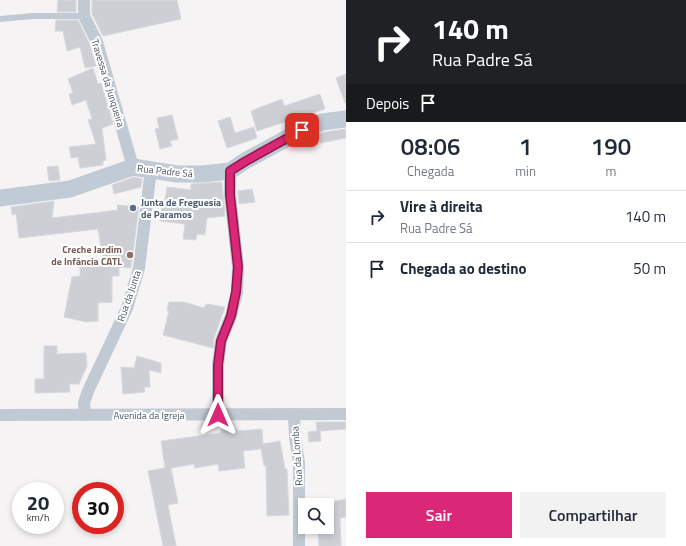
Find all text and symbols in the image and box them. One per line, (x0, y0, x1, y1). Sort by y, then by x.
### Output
text: 140 m (432, 7, 509, 50)
icon: right (366, 16, 418, 68)
street label: Travessa da Junqueira (87, 37, 129, 129)
text: Rua Padre Sá (432, 46, 533, 73)
text: Depois (366, 92, 409, 115)
icon: arrive (417, 92, 439, 114)
pin (285, 113, 319, 147)
icon: arrive (291, 119, 313, 141)
text: 08:06 (401, 128, 460, 164)
text: 1 (519, 128, 532, 164)
text: 190 (591, 128, 631, 164)
street label: Rua Padre Sá (136, 161, 194, 181)
text: Chegada (407, 161, 454, 181)
text: min (515, 161, 536, 181)
text: m (606, 161, 616, 181)
place label: Junta de Freguesia de Paramos (141, 195, 221, 222)
text: Vire à direita (400, 195, 483, 218)
marker: Junta de Freguesia de Paramos (128, 203, 138, 213)
text: 140 m (625, 205, 666, 228)
icon: right (366, 206, 388, 228)
text: Rua Padre Sá (400, 218, 473, 238)
place label: Creche Jardim de Infância CATL (51, 242, 122, 269)
marker: Creche Jardim de Infância CATL (125, 250, 135, 260)
text: Chegada ao destino (400, 257, 526, 280)
text: 50 m (633, 257, 666, 280)
icon: arrive (366, 258, 388, 280)
street label: Rua da Junta (113, 268, 145, 324)
position arrow (197, 394, 239, 436)
street label: Avenida da Igreja (113, 408, 185, 423)
street label: Rua da Lomba (287, 426, 307, 486)
speed limit sign: 30 (72, 482, 124, 534)
text: 20 (27, 487, 49, 518)
button: Sair (366, 492, 512, 538)
button: Compartilhar (520, 492, 666, 538)
map controls (298, 498, 334, 534)
button: search (298, 498, 334, 534)
text: km/h (27, 510, 49, 525)

